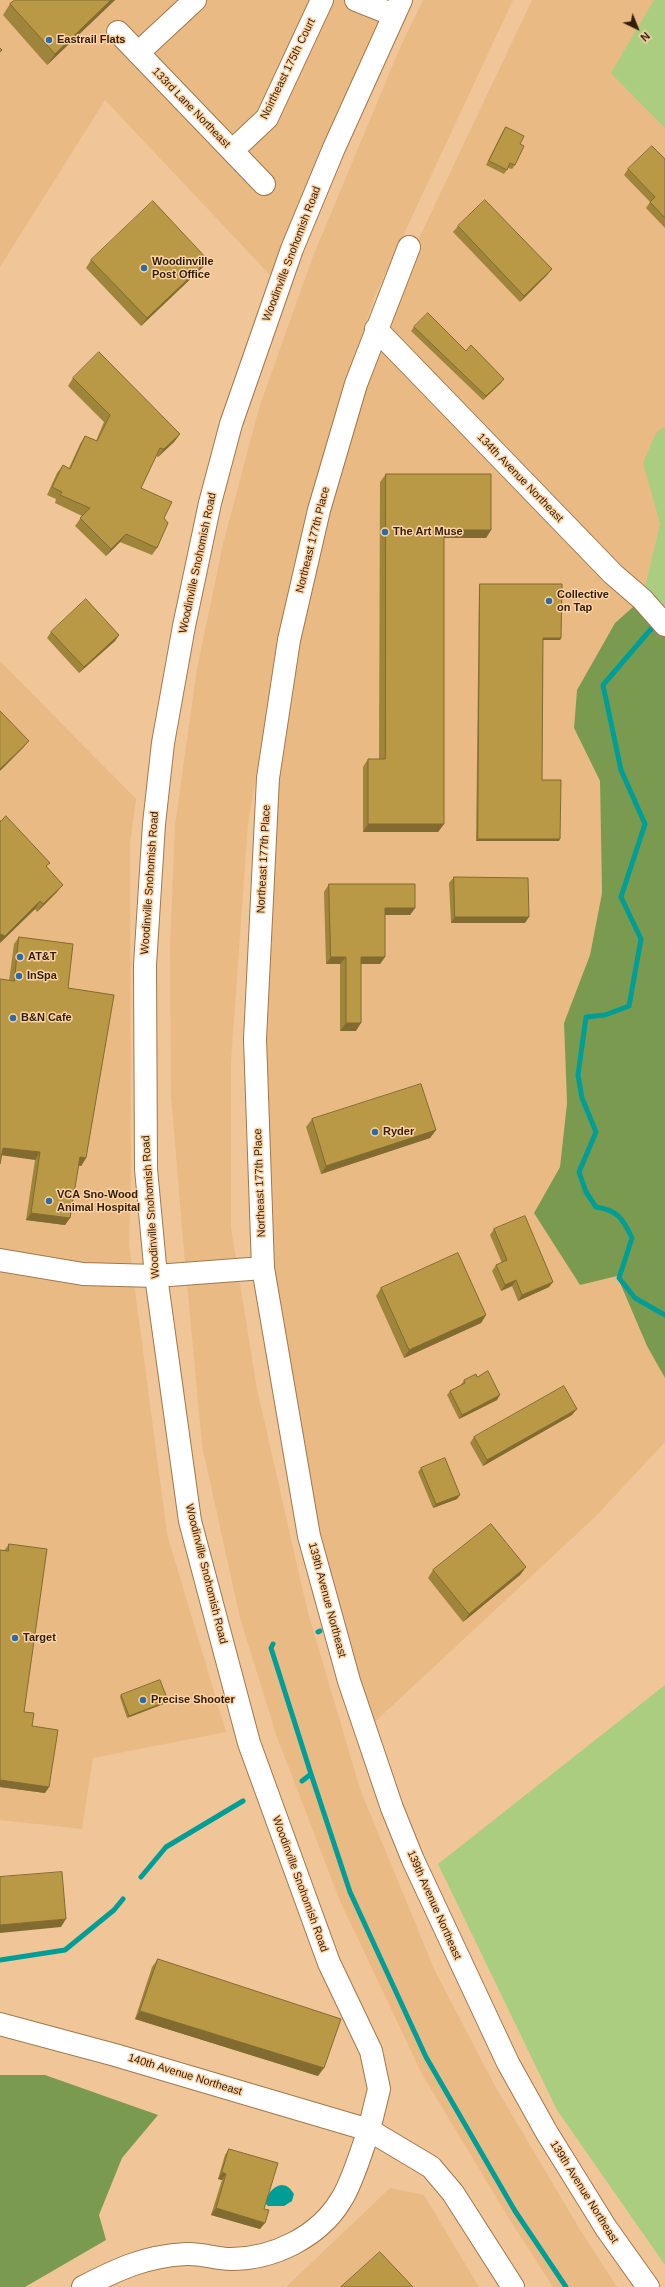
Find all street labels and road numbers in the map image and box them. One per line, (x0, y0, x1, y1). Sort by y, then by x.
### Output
street label: Noirtheast 175th Court (258, 16, 318, 122)
street label: 133rd Lane Northeast (149, 65, 233, 151)
street label: Woodinville Snohomish Road (260, 185, 324, 323)
street label: 134th Avenue Northeast (474, 431, 566, 525)
street label: Northeast 177th Place (293, 486, 333, 594)
street label: Woodinville Snohomish Road (177, 491, 219, 635)
street label: Northeast 177th Place (255, 804, 273, 914)
street label: Woodinville Snohomish Road (138, 811, 162, 955)
street label: Northeast 177th Place (252, 1128, 268, 1238)
street label: Woodinville Snohomish Road (139, 1135, 163, 1279)
street label: Woodinville Snohomish Road (182, 1503, 230, 1645)
street label: 139th Avenue Northeast (305, 1541, 349, 1659)
street label: Woodinville Snohomish Road (269, 1814, 331, 1954)
street label: 139th Avenue Northeast (404, 1848, 464, 1962)
street label: 140th Avenue Northeast (126, 2051, 244, 2099)
street label: 139th Avenue Northeast (547, 2138, 621, 2246)

